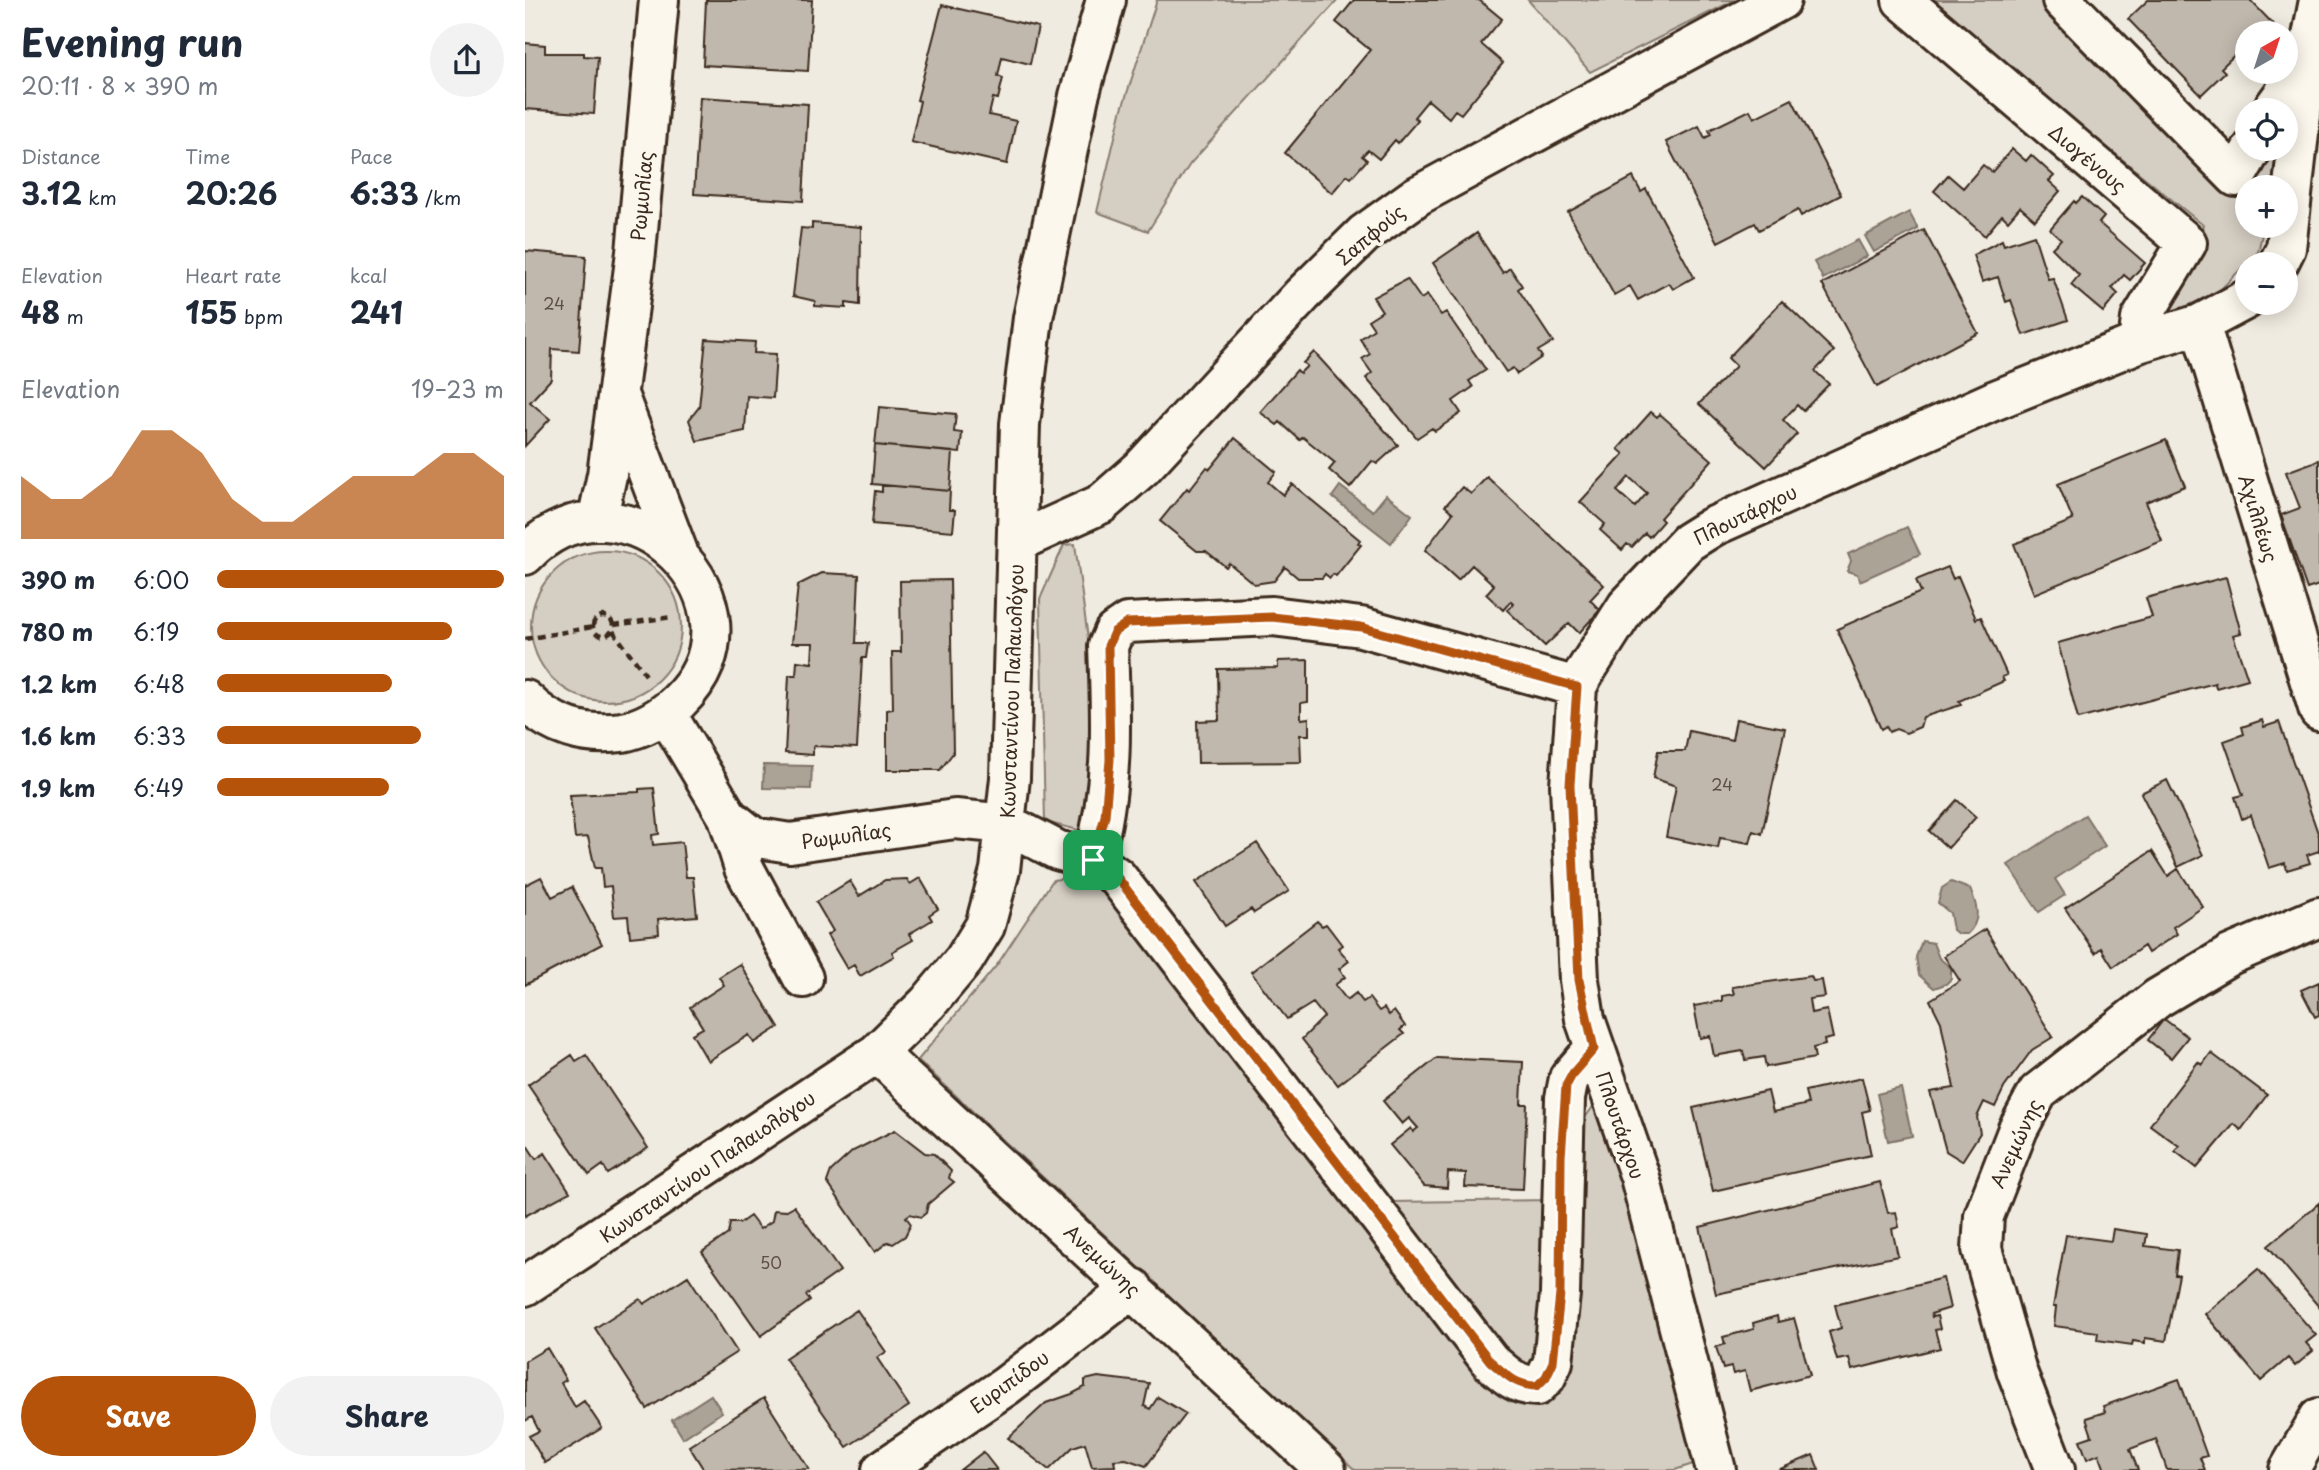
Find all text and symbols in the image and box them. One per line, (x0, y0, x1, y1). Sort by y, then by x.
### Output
text: Evening run (21, 13, 243, 70)
north arrow (2235, 21, 2298, 84)
map controls (2235, 21, 2298, 315)
button: share (430, 23, 504, 97)
text: 20:11 · 8 × 390 m (21, 68, 218, 103)
button: locate (2235, 98, 2298, 161)
street label: Διογένους (2043, 117, 2133, 199)
text: Distance (21, 142, 101, 170)
text: Time (185, 142, 230, 170)
text: Pace (350, 142, 393, 170)
street label: Ρωμυλίας (623, 150, 659, 242)
text: 3.12 (21, 170, 82, 215)
text: 20:26 (185, 170, 278, 215)
text: 6:33 (350, 170, 419, 215)
button: + (2235, 175, 2298, 238)
text: km (82, 183, 117, 211)
text: /km (419, 183, 461, 211)
street label: Σαπφούς (1330, 197, 1410, 271)
button: − (2235, 252, 2298, 315)
text: Elevation (21, 261, 103, 289)
text: Heart rate (185, 261, 281, 289)
text: kcal (350, 261, 388, 289)
text: 48 (21, 289, 60, 334)
text: 155 (185, 289, 238, 334)
text: 241 (350, 289, 403, 334)
house number: 24 (543, 291, 565, 315)
text: m (60, 302, 84, 330)
text: bpm (238, 302, 283, 330)
text: Elevation (21, 371, 120, 406)
text: 19–23 m (411, 371, 504, 406)
street label: Αχιλλέως (2232, 471, 2286, 565)
street label: Πλουτάρχου (1689, 477, 1801, 551)
text: 390 m (21, 562, 95, 597)
text: 6:00 (133, 562, 189, 597)
street label: Κωνσταντίνου Παλαιολόγου (993, 563, 1029, 819)
text: 780 m (21, 614, 93, 649)
text: 6:19 (133, 614, 179, 649)
text: 1.2 km (21, 666, 97, 701)
text: 6:48 (133, 666, 185, 701)
text: 1.6 km (21, 718, 96, 753)
text: 6:33 (133, 718, 186, 753)
text: 1.9 km (21, 770, 95, 805)
text: 6:49 (133, 770, 184, 805)
house number: 24 (1711, 772, 1733, 796)
street label: Ρωμυλίας (799, 815, 893, 855)
pin (1063, 830, 1123, 890)
icon: arrive (1074, 841, 1112, 879)
street label: Πλουτάρχου (1590, 1068, 1652, 1182)
street label: Κωνσταντίνου Παλαιολόγου (594, 1083, 820, 1249)
street label: Ανεμώνης (1982, 1094, 2048, 1192)
street label: Ανεμώνης (1059, 1217, 1147, 1303)
house number: 50 (760, 1250, 782, 1274)
street label: Ευριπίδου (964, 1343, 1054, 1419)
button: Save (21, 1376, 256, 1456)
button: Share (270, 1376, 504, 1456)

